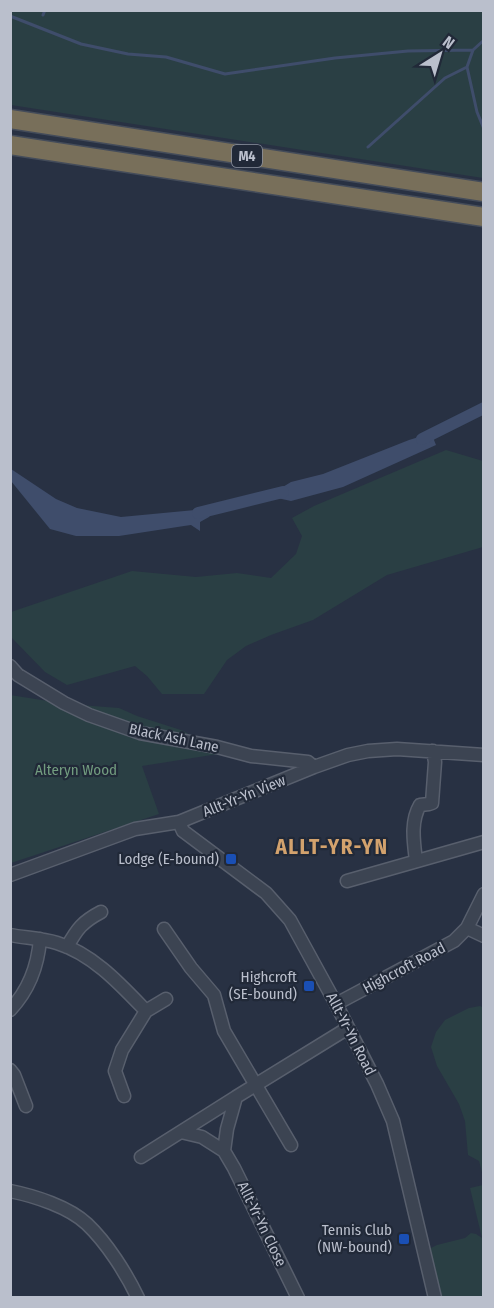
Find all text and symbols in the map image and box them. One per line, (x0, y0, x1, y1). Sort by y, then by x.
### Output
north arrow (410, 24, 470, 84)
text: N (439, 32, 458, 53)
road number: M4 (232, 145, 262, 167)
street label: Black Ash Lane (127, 720, 221, 756)
park label: Alteryn Wood (35, 761, 117, 779)
street label: Allt-Yr-Yn View (200, 771, 288, 821)
district label: ALLT-YR-YN (274, 834, 389, 860)
place label: Lodge (E-bound) (118, 850, 219, 868)
marker: Lodge (E-bound) (224, 852, 238, 866)
street label: Highcroft Road (360, 939, 448, 997)
place label: Highcroft (SE-bound) (229, 968, 297, 1003)
marker: Highcroft (SE-bound) (302, 979, 316, 993)
street label: Allt-Yr-Yn Road (322, 990, 380, 1078)
street label: Allt-Yr-Yn Close (234, 1179, 290, 1269)
place label: Tennis Club (NW-bound) (318, 1221, 392, 1256)
marker: Tennis Club (NW-bound) (397, 1232, 411, 1246)

